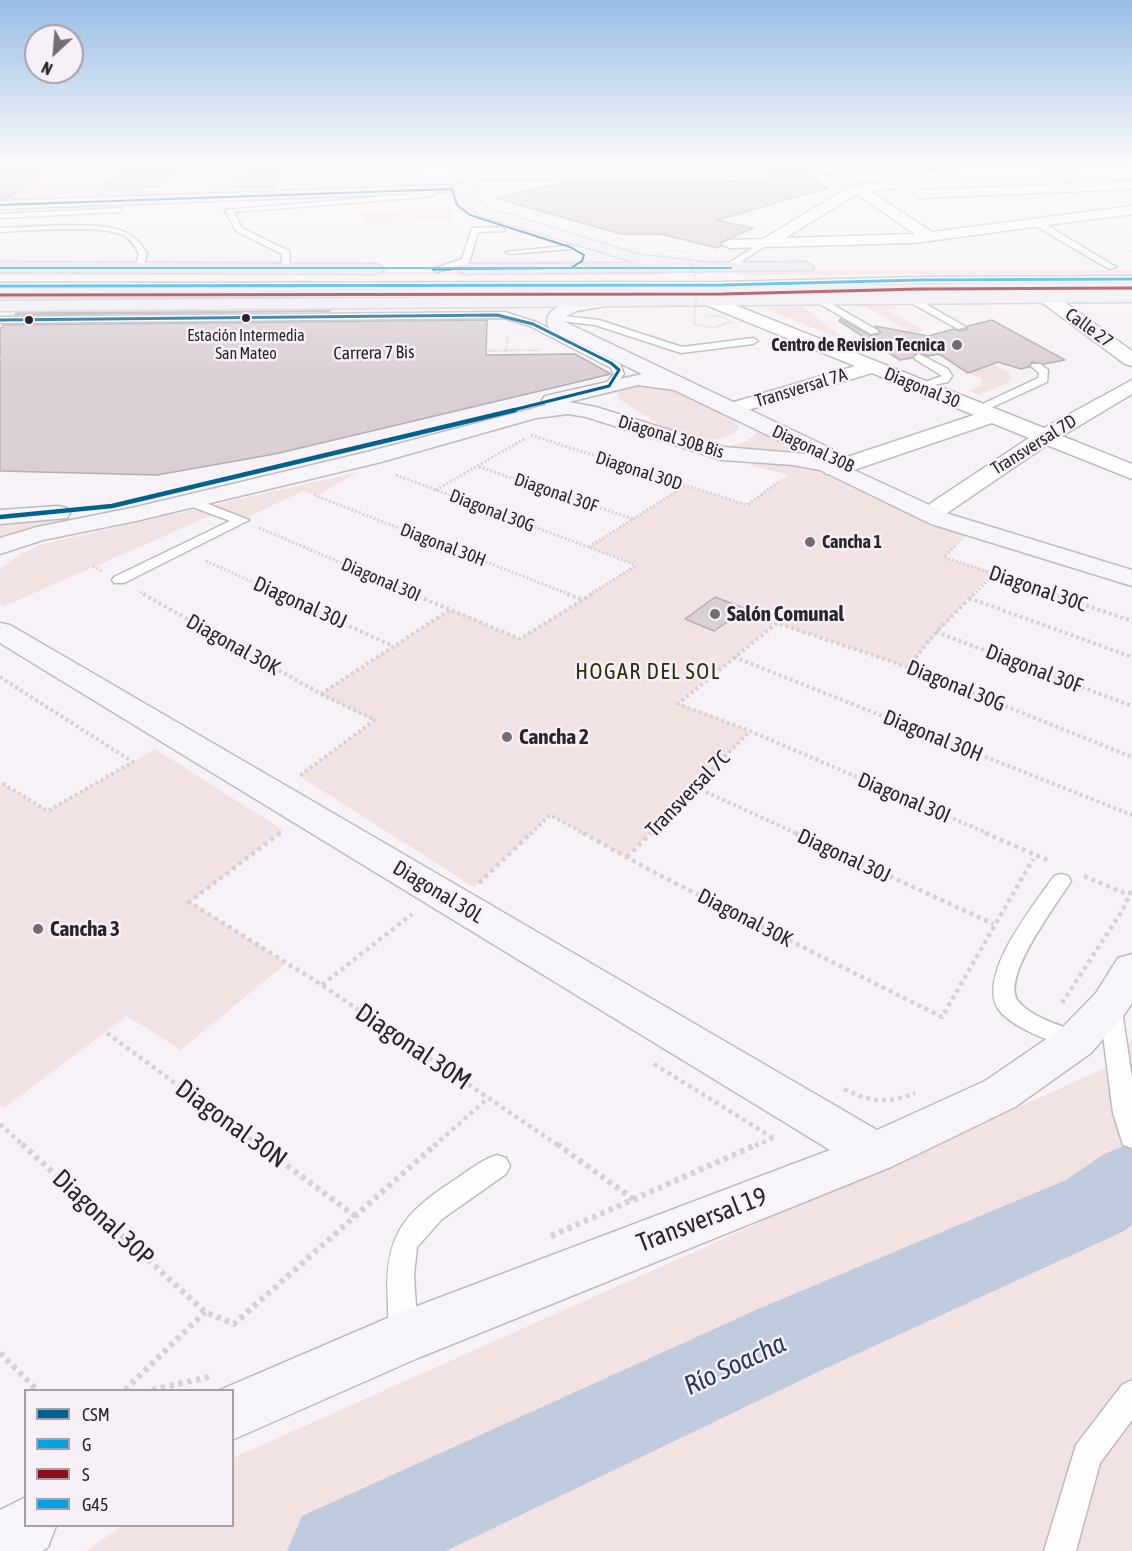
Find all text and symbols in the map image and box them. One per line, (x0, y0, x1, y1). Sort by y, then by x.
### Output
north arrow (24, 24, 84, 84)
text: N (39, 58, 55, 79)
street label: Calle 27 (1061, 304, 1117, 352)
marker: Estación Intermedia San Mateo (240, 312, 252, 324)
unlabelled marker (23, 314, 35, 326)
place label: Estación Intermedia San Mateo (187, 326, 305, 364)
place label: Centro de Revision Tecnica (771, 334, 945, 356)
marker: Centro de Revision Tecnica (950, 338, 964, 352)
street label: Carrera 7 Bis (333, 341, 415, 365)
street label: Diagonal 30 (881, 363, 963, 413)
street label: Transversal 7A (752, 364, 850, 412)
street label: Transversal 7D (987, 410, 1081, 480)
street label: Diagonal 30B Bis (615, 411, 727, 463)
street label: Diagonal 30B (768, 421, 858, 477)
street label: Diagonal 30D (593, 447, 685, 495)
street label: Diagonal 30F (511, 469, 601, 517)
street label: Diagonal 30G (446, 485, 538, 537)
street label: Diagonal 30H (397, 519, 489, 571)
place label: Cancha 1 (822, 531, 882, 553)
marker: Cancha 1 (803, 535, 817, 549)
street label: Diagonal 30I (338, 554, 424, 606)
street label: Diagonal 30C (985, 560, 1091, 618)
street label: Diagonal 30J (249, 571, 351, 635)
place label: Salón Comunal (727, 601, 844, 627)
marker: Salón Comunal (708, 607, 722, 621)
street label: Diagonal 30K (182, 609, 284, 681)
street label: Diagonal 30F (982, 639, 1086, 699)
street label: Diagonal 30G (903, 655, 1009, 717)
district label: HOGAR DEL SOL (575, 659, 721, 685)
street label: Diagonal 30H (880, 705, 986, 767)
place label: Cancha 2 (519, 724, 589, 750)
marker: Cancha 2 (500, 730, 514, 744)
street label: Transversal 7C (641, 746, 735, 842)
street label: Diagonal 30I (854, 767, 954, 829)
street label: Diagonal 30J (794, 824, 894, 888)
street label: Diagonal 30L (388, 855, 488, 929)
street label: Diagonal 30K (693, 883, 797, 953)
place label: Cancha 3 (50, 916, 120, 942)
marker: Cancha 3 (31, 922, 45, 936)
street label: Diagonal 30M (349, 997, 477, 1097)
street label: Diagonal 30N (169, 1073, 293, 1175)
street label: Diagonal 30P (46, 1163, 160, 1273)
street label: Transversal 19 (632, 1181, 772, 1259)
water label: Río Soacha (679, 1327, 791, 1403)
legend (24, 1389, 234, 1527)
text: CSM (82, 1404, 110, 1425)
text: G (82, 1434, 92, 1455)
text: S (82, 1464, 90, 1485)
text: G45 (82, 1494, 108, 1515)

